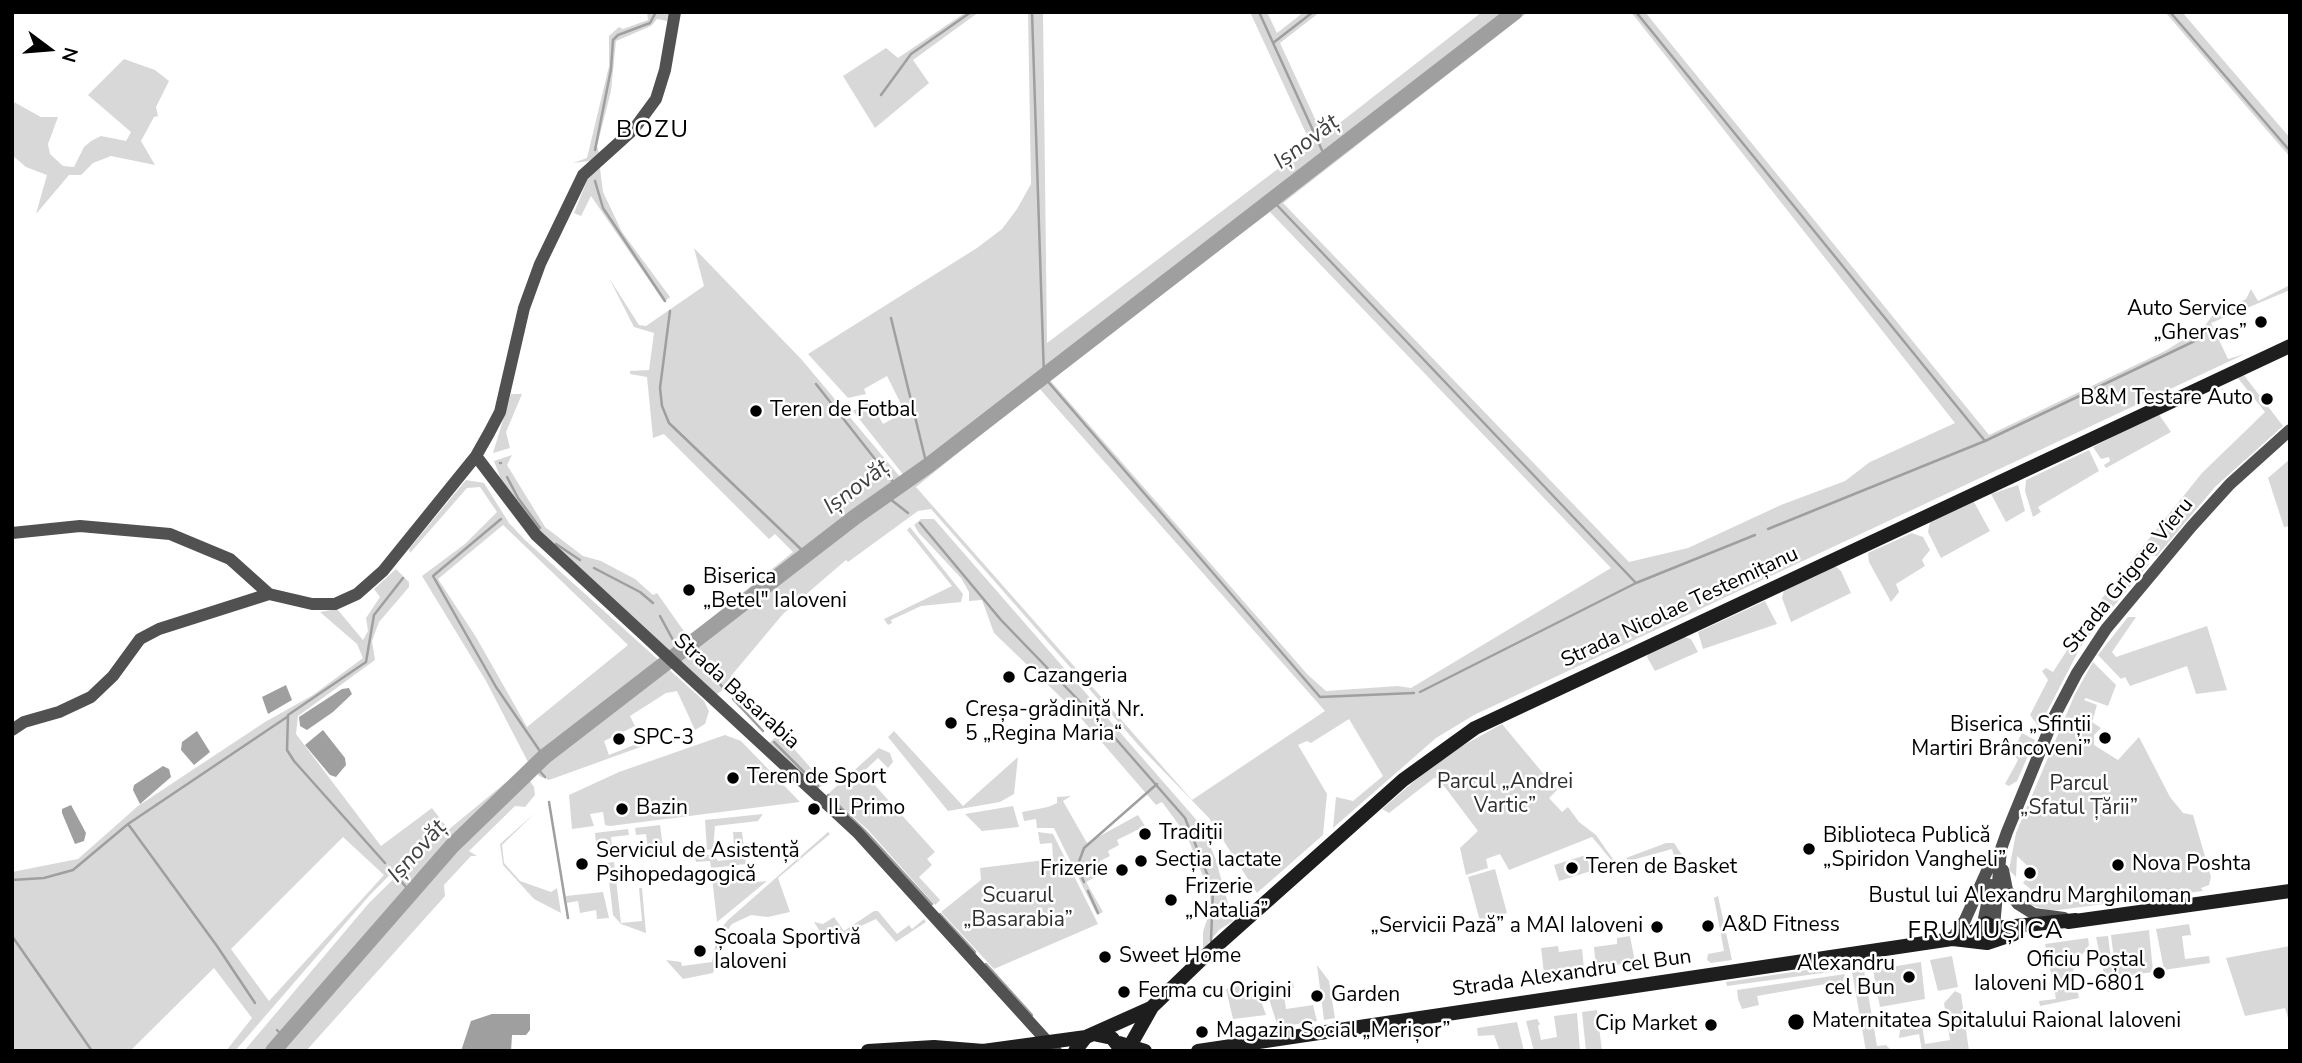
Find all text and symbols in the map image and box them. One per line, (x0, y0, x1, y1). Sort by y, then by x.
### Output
north arrow (14, 14, 84, 84)
text: N (55, 44, 84, 65)
water label: Ișnovăț (1269, 110, 1345, 176)
district label: BOZU (617, 117, 689, 145)
place label: Auto Service „Ghervas” (2127, 297, 2247, 347)
marker: Auto Service „Ghervas” (2253, 314, 2269, 330)
place label: B&M Testare Auto (2080, 386, 2253, 412)
marker: B&M Testare Auto (2259, 391, 2275, 407)
place label: Teren de Fotbal (770, 398, 917, 424)
marker: Teren de Fotbal (748, 403, 764, 419)
water label: Ișnovăț (819, 455, 895, 521)
street label: Strada Grigore Vieru (2059, 493, 2199, 659)
street label: Strada Nicolae Testemițanu (1557, 542, 1803, 674)
place label: Biserica „Betel" Ialoveni (703, 565, 847, 615)
marker: Biserica „Betel" Ialoveni (681, 582, 697, 598)
street label: Strada Basarabia (668, 629, 804, 755)
place label: Cazangeria (1023, 664, 1128, 690)
marker: Cazangeria (1001, 669, 1017, 685)
place label: Creșa-grădiniță Nr. 5 „Regina Maria“ (965, 698, 1144, 748)
place label: Biserica „Sfinții Martiri Brâncoveni” (1911, 713, 2091, 763)
marker: Creșa-grădiniță Nr. 5 „Regina Maria“ (943, 715, 959, 731)
place label: SPC-3 (633, 726, 694, 752)
marker: Biserica „Sfinții Martiri Brâncoveni” (2097, 730, 2113, 746)
marker: SPC-3 (611, 731, 627, 747)
place label: Teren de Sport (747, 765, 886, 791)
marker: Teren de Sport (725, 770, 741, 786)
park label: Parcul „Andrei Vartic” (1437, 770, 1573, 820)
park label: Parcul „Sfatul Țării” (2020, 772, 2138, 822)
place label: Bazin (636, 796, 688, 822)
place label: IL Primo (828, 796, 905, 822)
marker: Bazin (614, 801, 630, 817)
marker: IL Primo (806, 801, 822, 817)
water label: Ișnovăț (383, 815, 453, 889)
place label: Tradiții (1159, 821, 1223, 847)
place label: Biblioteca Publică „Spiridon Vangheli” (1823, 824, 2006, 874)
marker: Tradiții (1137, 826, 1153, 842)
place label: Serviciul de Asistență Psihopedagogică (596, 839, 800, 889)
marker: Biblioteca Publică „Spiridon Vangheli” (1801, 841, 1817, 857)
place label: Secția lactate (1155, 848, 1282, 874)
place label: Nova Poshta (2132, 852, 2251, 878)
marker: Secția lactate (1133, 853, 1149, 869)
place label: Teren de Basket (1586, 855, 1737, 881)
marker: Serviciul de Asistență Psihopedagogică (574, 856, 590, 872)
place label: Frizerie (1040, 857, 1108, 883)
marker: Nova Poshta (2110, 857, 2126, 873)
marker: Teren de Basket (1564, 860, 1580, 876)
marker: Frizerie (1114, 862, 1130, 878)
marker: Bustul lui Alexandru Marghiloman (2022, 865, 2038, 881)
place label: Frizerie „Natalia” (1185, 875, 1269, 925)
park label: Scuarul „Basarabia” (963, 884, 1073, 934)
place label: Bustul lui Alexandru Marghiloman (1869, 884, 2191, 910)
marker: Frizerie „Natalia” (1163, 892, 1179, 908)
place label: A&D Fitness (1722, 913, 1840, 939)
place label: „Servicii Pază” a MAI Ialoveni (1370, 914, 1643, 940)
marker: A&D Fitness (1700, 918, 1716, 934)
district label: FRUMUȘICA (1909, 918, 2063, 946)
marker: „Servicii Pază” a MAI Ialoveni (1649, 919, 1665, 935)
place label: Școala Sportivă Ialoveni (714, 926, 861, 976)
marker: Școala Sportivă Ialoveni (692, 943, 708, 959)
place label: Sweet Home (1119, 944, 1241, 970)
street label: Strada Alexandru cel Bun (1451, 945, 1693, 1003)
place label: Oficiu Poștal Ialoveni MD-6801 (1974, 948, 2145, 998)
marker: Sweet Home (1097, 949, 1113, 965)
place label: Alexandru cel Bun (1797, 952, 1895, 1002)
marker: Oficiu Poștal Ialoveni MD-6801 (2151, 965, 2167, 981)
marker: Alexandru cel Bun (1901, 969, 1917, 985)
place label: Ferma cu Origini (1138, 979, 1292, 1005)
place label: Garden (1331, 983, 1400, 1009)
marker: Ferma cu Origini (1116, 984, 1132, 1000)
marker: Garden (1309, 988, 1325, 1004)
place label: Maternitatea Spitalului Raional Ialoveni (1812, 1009, 2181, 1035)
place label: Cip Market (1595, 1012, 1697, 1038)
marker: Maternitatea Spitalului Raional Ialoveni (1786, 1012, 1806, 1032)
marker: Cip Market (1703, 1017, 1719, 1033)
place label: Magazin Social „Merișor” (1216, 1019, 1450, 1045)
marker: Magazin Social „Merișor” (1194, 1024, 1210, 1040)

